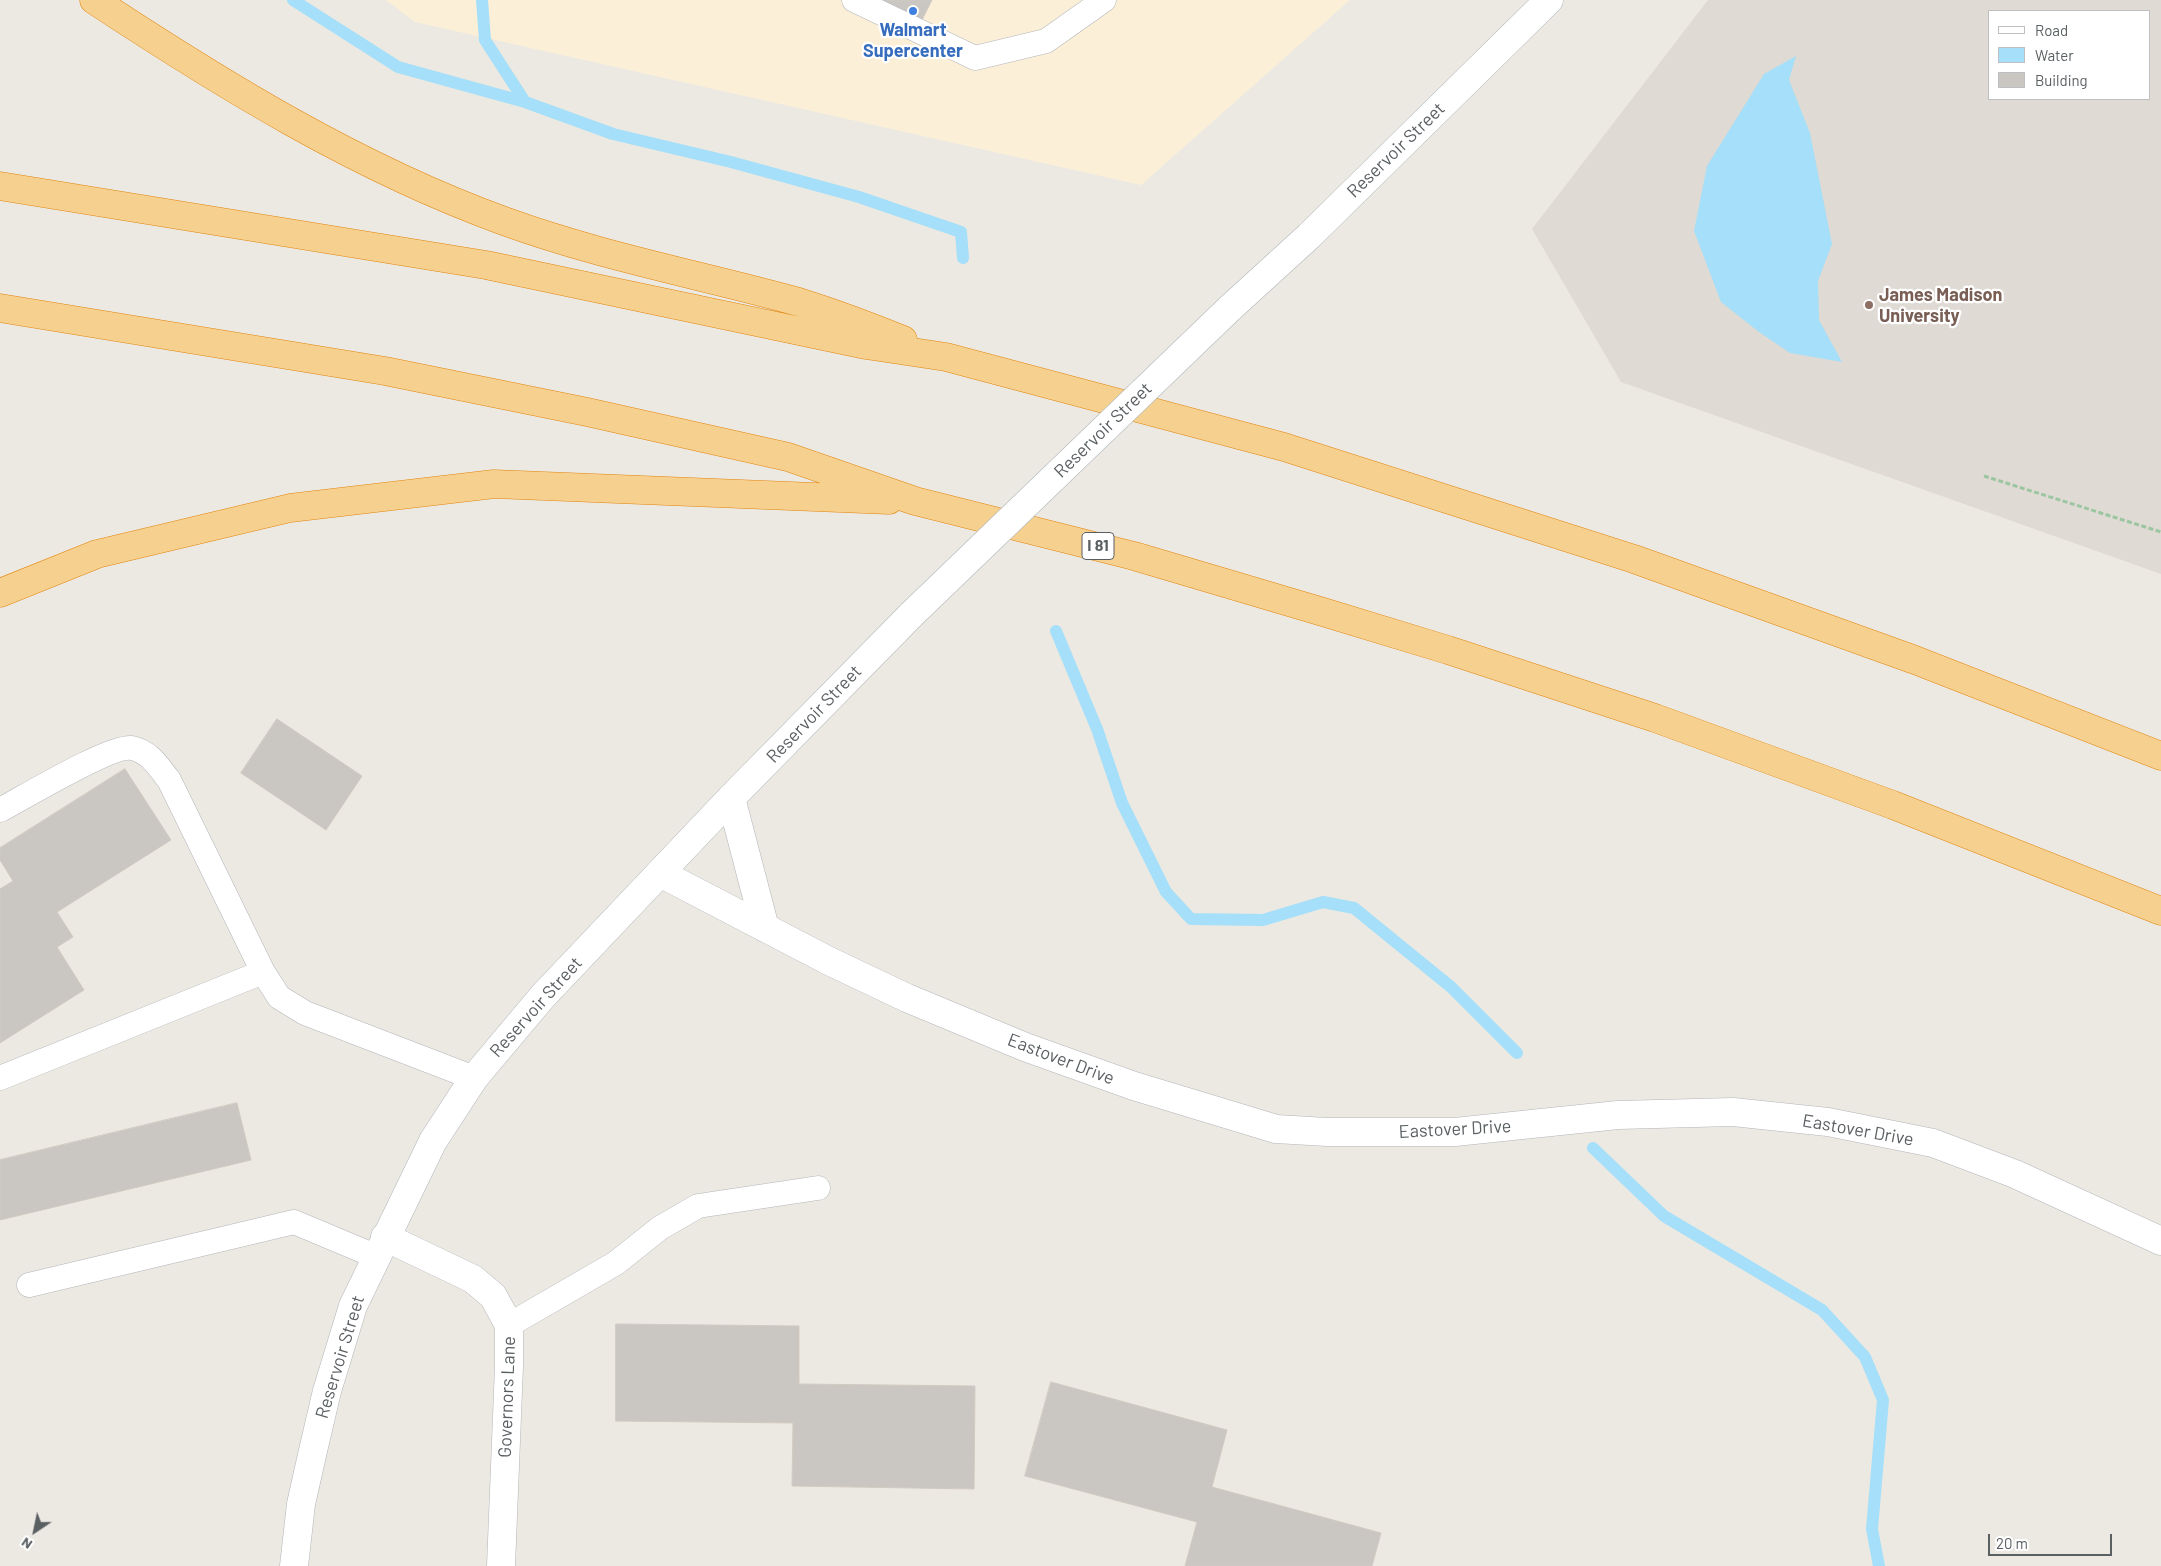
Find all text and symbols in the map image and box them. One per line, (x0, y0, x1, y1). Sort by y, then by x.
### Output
marker: Walmart Supercenter (907, 5, 919, 17)
legend (1988, 10, 2151, 100)
place label: Walmart Supercenter (863, 19, 963, 62)
text: Road (2035, 21, 2068, 39)
text: Water (2035, 46, 2074, 64)
text: Building (2035, 71, 2088, 89)
street label: Reservoir Street (1343, 98, 1449, 202)
place label: James Madison University (1879, 284, 2002, 326)
marker: James Madison University (1863, 299, 1875, 311)
street label: Reservoir Street (1050, 378, 1156, 482)
road number: I 81 (1082, 532, 1114, 560)
street label: Reservoir Street (762, 661, 866, 767)
street label: Reservoir Street (485, 952, 587, 1062)
street label: Eastover Drive (1005, 1029, 1117, 1089)
street label: Eastover Drive (1801, 1110, 1915, 1150)
street label: Eastover Drive (1398, 1115, 1512, 1143)
street label: Reservoir Street (311, 1293, 369, 1421)
street label: Governors Lane (494, 1336, 520, 1458)
north arrow (10, 1506, 60, 1556)
scale bar (1991, 1524, 2115, 1556)
text: N (18, 1534, 35, 1554)
text: 20 m (1996, 1534, 2028, 1552)

